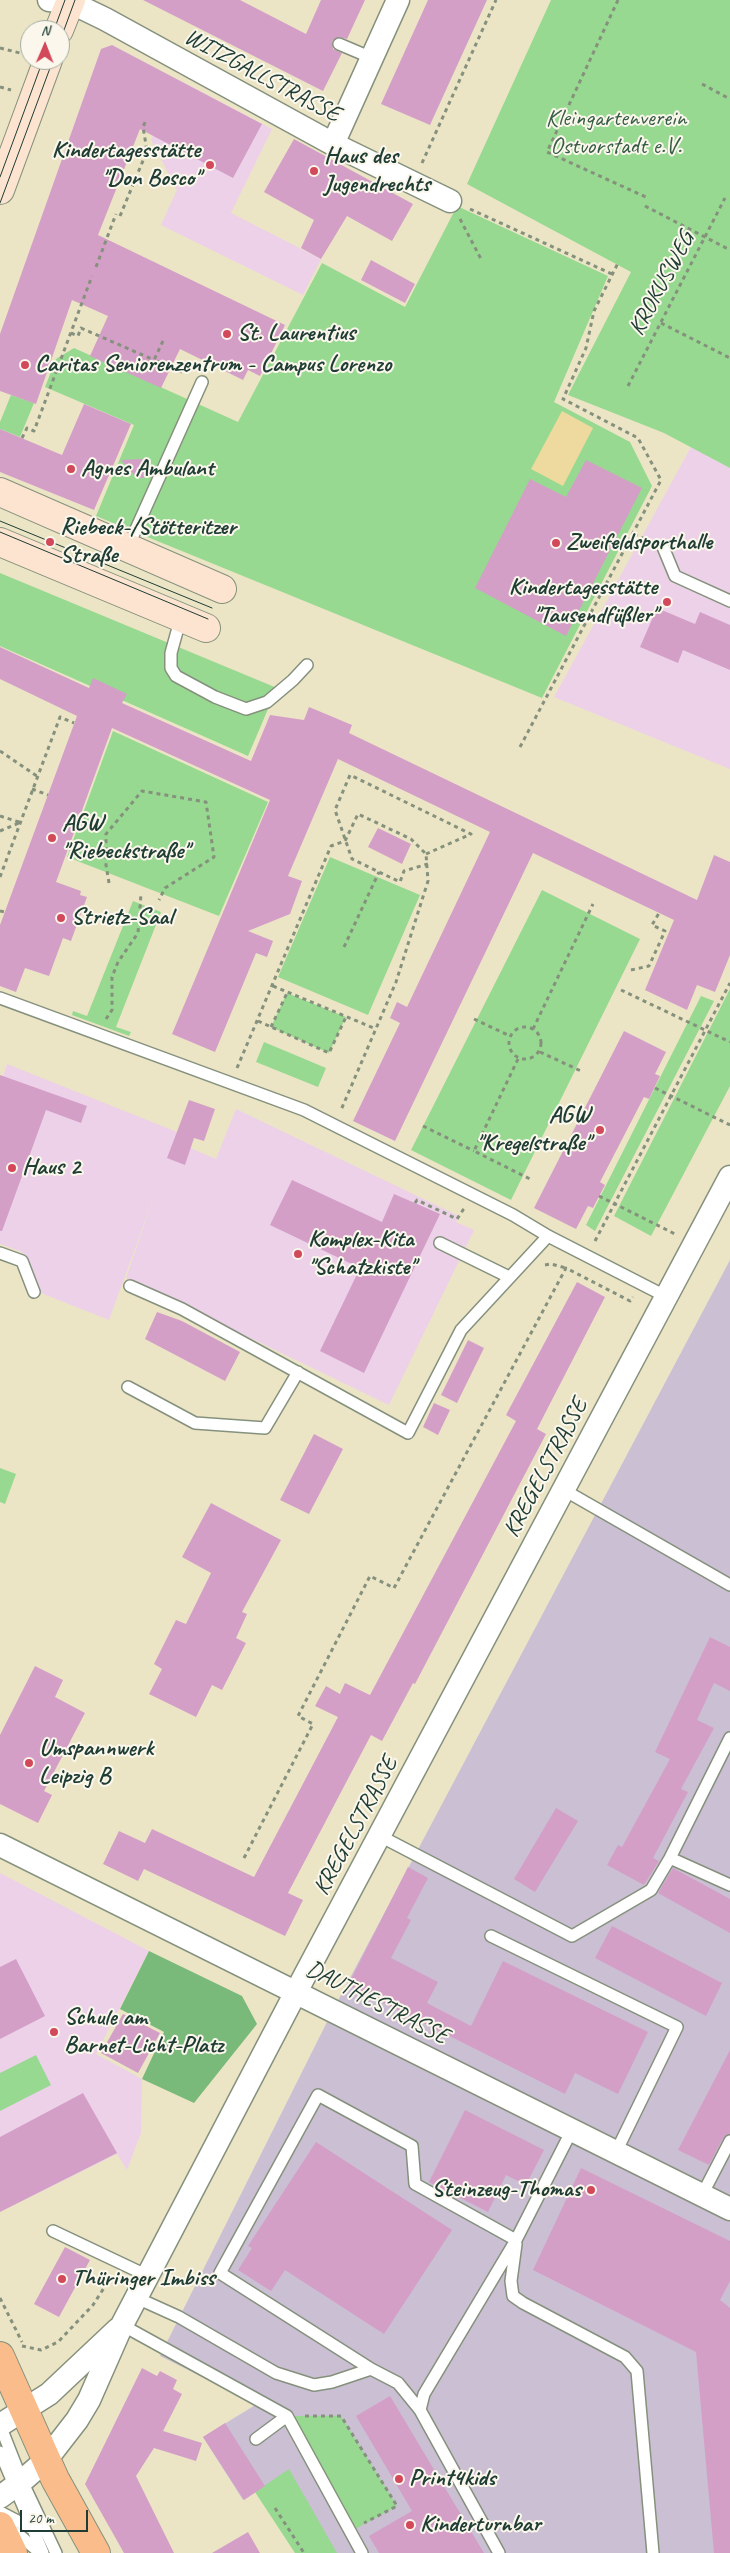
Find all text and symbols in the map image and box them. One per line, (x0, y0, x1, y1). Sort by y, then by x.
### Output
north arrow (20, 20, 70, 70)
text: N (41, 22, 50, 39)
street label: WITZGALLSTRASSE (179, 23, 345, 129)
park label: Kleingartenverein Ostvorstadt e.V. (546, 105, 686, 161)
place label: Kindertagesstätte "Don Bosco" (52, 137, 200, 193)
place label: Haus des Jugendrechts (324, 143, 430, 199)
marker: Kindertagesstätte "Don Bosco" (204, 159, 216, 171)
marker: Haus des Jugendrechts (308, 165, 320, 177)
street label: KROKUSWEG (623, 228, 701, 340)
place label: St. Laurentius (237, 320, 355, 348)
marker: St. Laurentius (221, 328, 233, 340)
place label: Caritas Seniorenzentrum - Campus Lorenzo (35, 351, 391, 379)
marker: Caritas Seniorenzentrum - Campus Lorenzo (19, 359, 31, 371)
place label: Agnes Ambulant (81, 455, 214, 483)
marker: Agnes Ambulant (65, 463, 77, 475)
place label: Riebeck-/Stötteritzer Straße (60, 514, 236, 570)
place label: Zweifeldsporthalle (566, 529, 712, 557)
marker: Riebeck-/Stötteritzer Straße (44, 536, 56, 548)
marker: Zweifeldsporthalle (550, 537, 562, 549)
place label: Kindertagesstätte "Tausendfüßler" (509, 574, 657, 630)
marker: Kindertagesstätte "Tausendfüßler" (661, 596, 673, 608)
place label: AGW "Riebeckstraße" (62, 810, 189, 866)
marker: AGW "Riebeckstraße" (46, 832, 58, 844)
place label: Strietz-Saal (71, 904, 172, 932)
marker: Strietz-Saal (55, 912, 67, 924)
place label: AGW "Kregelstraße" (476, 1102, 590, 1158)
marker: AGW "Kregelstraße" (594, 1124, 606, 1136)
place label: Haus 2 (22, 1154, 80, 1182)
marker: Haus 2 (6, 1162, 18, 1174)
place label: Komplex-Kita "Schatzkiste" (308, 1226, 415, 1282)
marker: Komplex-Kita "Schatzkiste" (292, 1248, 304, 1260)
street label: KREGELSTRASSE (497, 1394, 595, 1542)
place label: Umspannwerk Leipzig B (39, 1735, 153, 1791)
street label: KREGELSTRASSE (307, 1752, 405, 1900)
marker: Umspannwerk Leipzig B (23, 1757, 35, 1769)
street label: DAUTHESTRASSE (301, 1955, 453, 2051)
place label: Schule am Barnet-Licht-Platz (64, 2004, 223, 2060)
marker: Schule am Barnet-Licht-Platz (48, 2026, 60, 2038)
place label: Steinzeug-Thomas (432, 2176, 581, 2204)
marker: Steinzeug-Thomas (585, 2184, 597, 2196)
place label: Thüringer Imbiss (72, 2265, 215, 2293)
marker: Thüringer Imbiss (56, 2273, 68, 2285)
place label: Print4kids (409, 2465, 495, 2493)
marker: Print4kids (393, 2473, 405, 2485)
scale bar (22, 2500, 90, 2532)
text: 20 m (28, 2509, 54, 2528)
place label: Kinderturnbar (420, 2511, 541, 2539)
marker: Kinderturnbar (404, 2519, 416, 2531)

